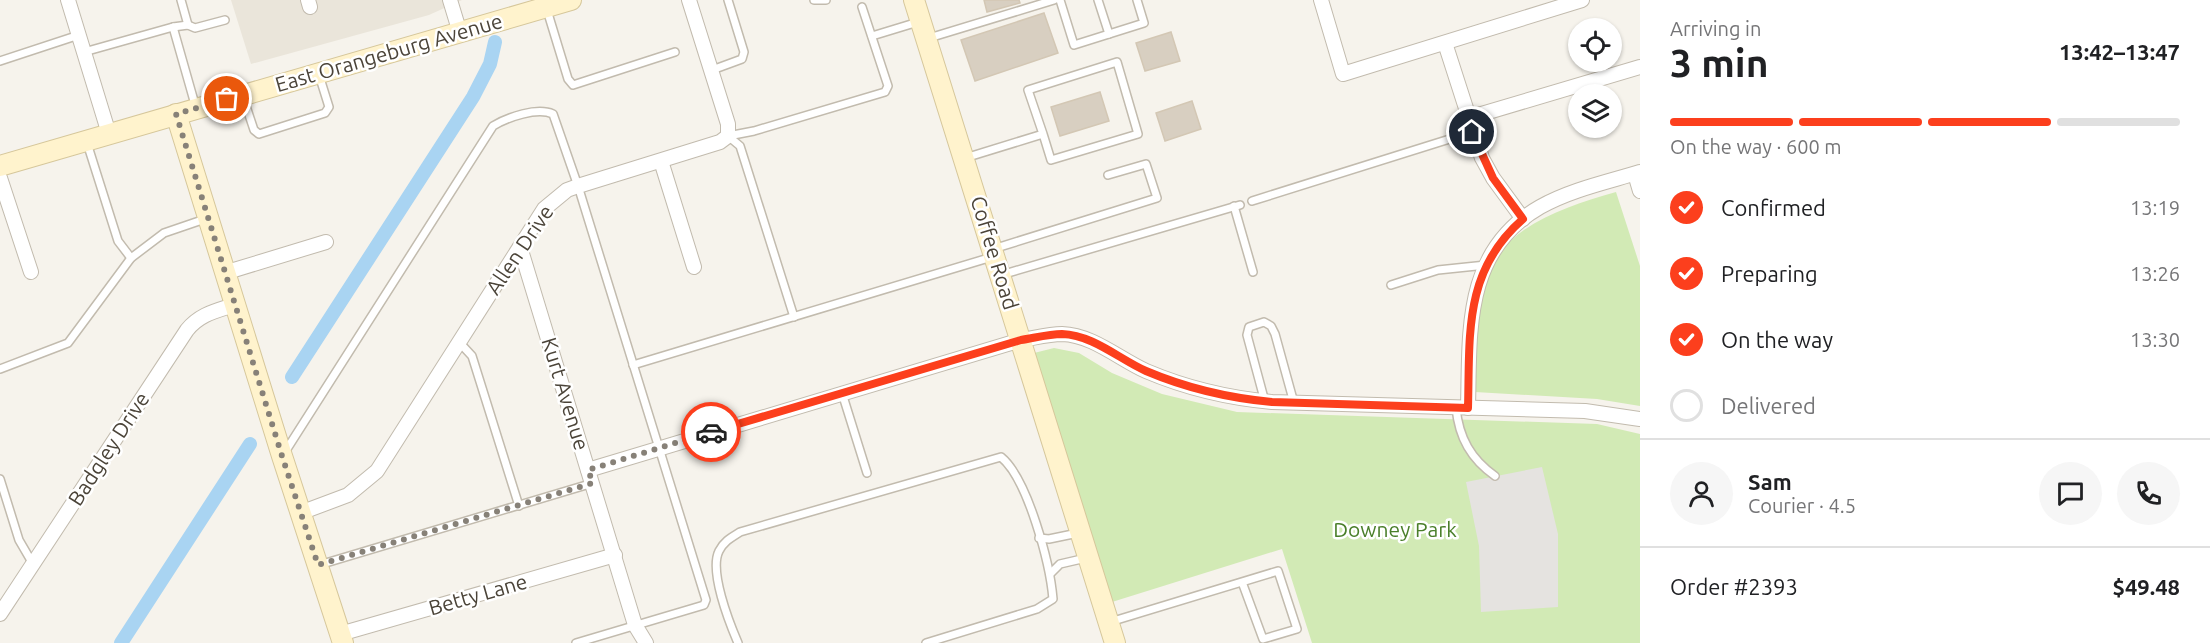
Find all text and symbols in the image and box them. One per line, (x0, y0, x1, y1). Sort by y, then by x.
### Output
street label: East Orangeburg Avenue (272, 8, 505, 96)
text: Arriving in (1670, 17, 1761, 40)
map controls (1568, 18, 1622, 138)
button: locate (1568, 18, 1622, 72)
text: 13:42–13:47 (2059, 39, 2180, 64)
text: 3 min (1670, 41, 1769, 84)
pin (201, 73, 252, 124)
icon: bag (210, 82, 243, 115)
button: layers (1568, 84, 1622, 138)
pin (1446, 106, 1497, 157)
icon: home (1455, 115, 1488, 148)
text: On the way · 600 m (1670, 135, 1842, 158)
icon: check (1670, 191, 1703, 224)
street label: Coffee Road (966, 193, 1024, 312)
text: Confirmed (1721, 195, 1826, 220)
text: 13:19 (2130, 196, 2180, 219)
street label: Allen Drive (481, 200, 558, 299)
icon: check (1670, 257, 1703, 290)
text: Preparing (1721, 261, 1818, 286)
text: 13:26 (2130, 262, 2180, 285)
icon: check (1670, 323, 1703, 356)
text: On the way (1721, 327, 1833, 352)
text: 13:30 (2130, 328, 2180, 351)
street label: Kurt Avenue (537, 335, 594, 453)
street label: Badgley Drive (63, 387, 154, 510)
text: Delivered (1721, 393, 1816, 418)
courier (681, 402, 741, 462)
icon: car (695, 416, 728, 449)
button: person (1670, 462, 1733, 525)
button: chat (2039, 462, 2102, 525)
button: phone (2117, 462, 2180, 525)
text: Sam (1748, 469, 1792, 494)
text: Courier · 4.5 (1748, 494, 1856, 517)
park label: Downey Park (1333, 517, 1457, 541)
street label: Betty Lane (426, 569, 530, 620)
text: Order #2393 (1670, 574, 1798, 599)
text: $49.48 (2113, 574, 2180, 599)

